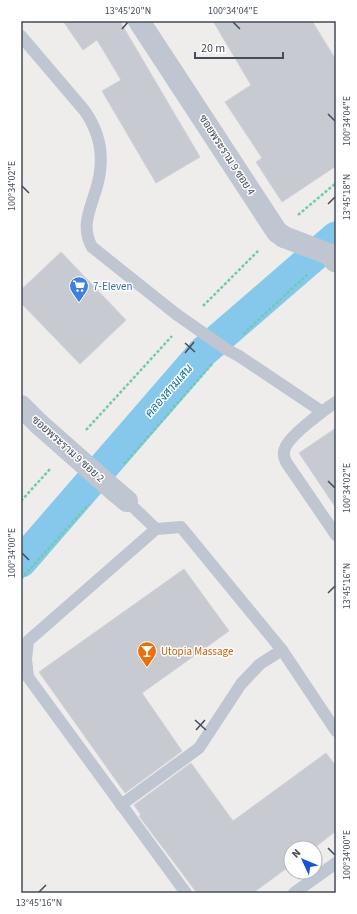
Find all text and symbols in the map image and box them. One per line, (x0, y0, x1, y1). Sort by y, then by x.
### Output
text: 13°45'20"N (105, 4, 151, 18)
text: 100°34'04"E (208, 4, 258, 18)
scale bar (195, 34, 283, 60)
text: 20 m (201, 40, 225, 57)
text: 100°34'04"E (340, 96, 354, 146)
street label: ซอยพระราม 9 ซอย 4 (195, 112, 259, 199)
text: 100°34'02"E (5, 161, 19, 211)
text: 13°45'18"N (340, 174, 354, 220)
supermarket icon: 7-Eleven (68, 275, 90, 303)
place label: 7-Eleven (93, 279, 133, 294)
water label: คลองสามเสน (141, 361, 197, 421)
street label: ซอยพระราม 9 ซอย 2 (28, 412, 108, 486)
text: 100°34'02"E (340, 463, 354, 513)
text: 100°34'00"E (5, 528, 19, 578)
text: 13°45'16"N (340, 563, 354, 609)
bar icon: Utopia Massage (136, 640, 158, 668)
place label: Utopia Massage (161, 644, 234, 659)
text: 100°34'00"E (340, 830, 354, 880)
north arrow (283, 840, 323, 880)
text: N (288, 846, 304, 861)
text: 13°45'16"N (16, 896, 62, 910)

